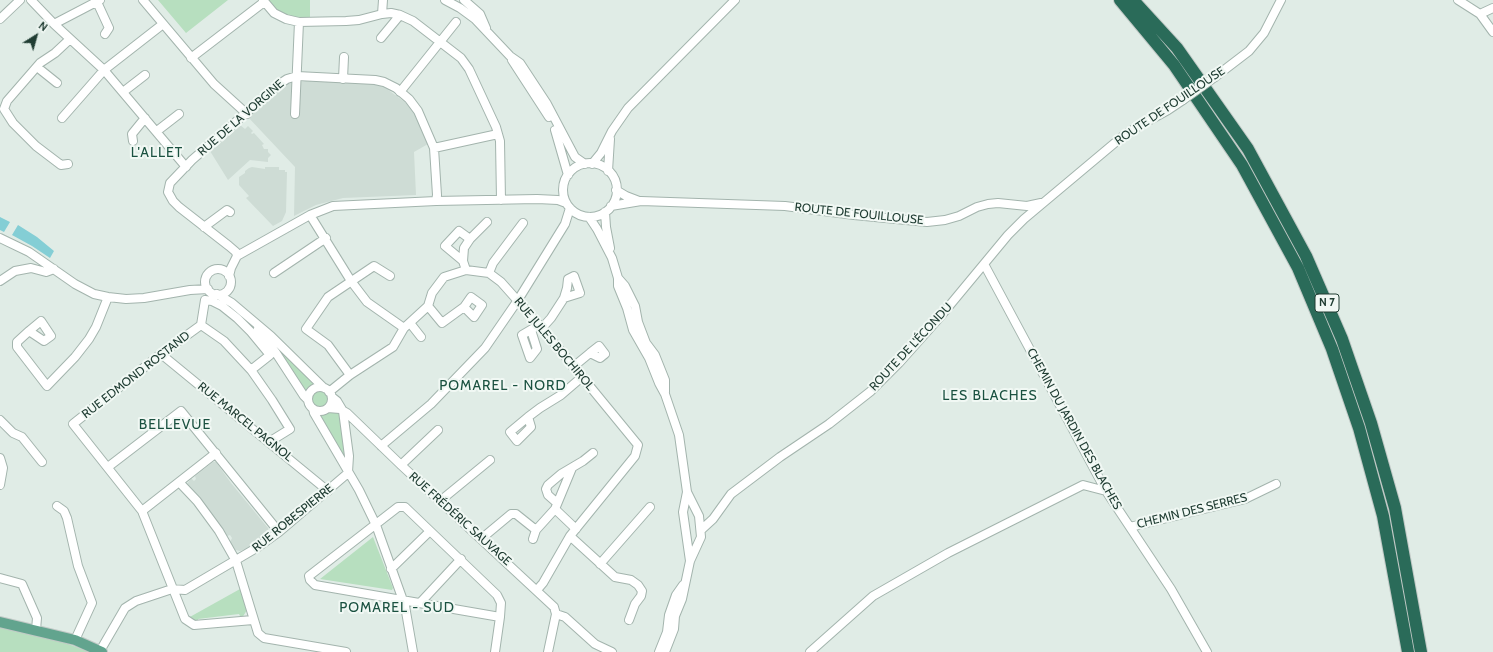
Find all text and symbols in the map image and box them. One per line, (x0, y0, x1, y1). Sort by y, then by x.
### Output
north arrow (16, 16, 56, 56)
text: N (36, 18, 51, 34)
street label: ROUTE DE FOUILLOUSE (1112, 64, 1228, 148)
street label: RUE DE LA VORGINE (195, 77, 287, 159)
district label: L'ALLET (131, 145, 183, 161)
street label: ROUTE DE FOUILLOUSE (794, 200, 924, 228)
street label: RUE JULES BOCHIROL (511, 294, 597, 394)
road number: N 7 (1315, 294, 1339, 312)
street label: ROUTE DE L'ÉCONDU (867, 300, 955, 394)
street label: RUE EDMOND ROSTAND (79, 328, 193, 422)
street label: CHEMIN DU JARDIN DES BLACHES (1024, 346, 1124, 512)
district label: POMAREL - NORD (439, 378, 567, 394)
street label: RUE MARCEL PAGNOL (195, 379, 295, 465)
district label: LES BLACHES (942, 388, 1038, 404)
district label: BELLEVUE (139, 417, 211, 433)
street label: RUE FRÉDÉRIC SAUVAGE (406, 469, 514, 569)
street label: RUE ROBESPIERRE (250, 481, 336, 555)
street label: CHEMIN DES SERRES (1135, 490, 1249, 532)
district label: POMAREL - SUD (339, 600, 455, 616)

